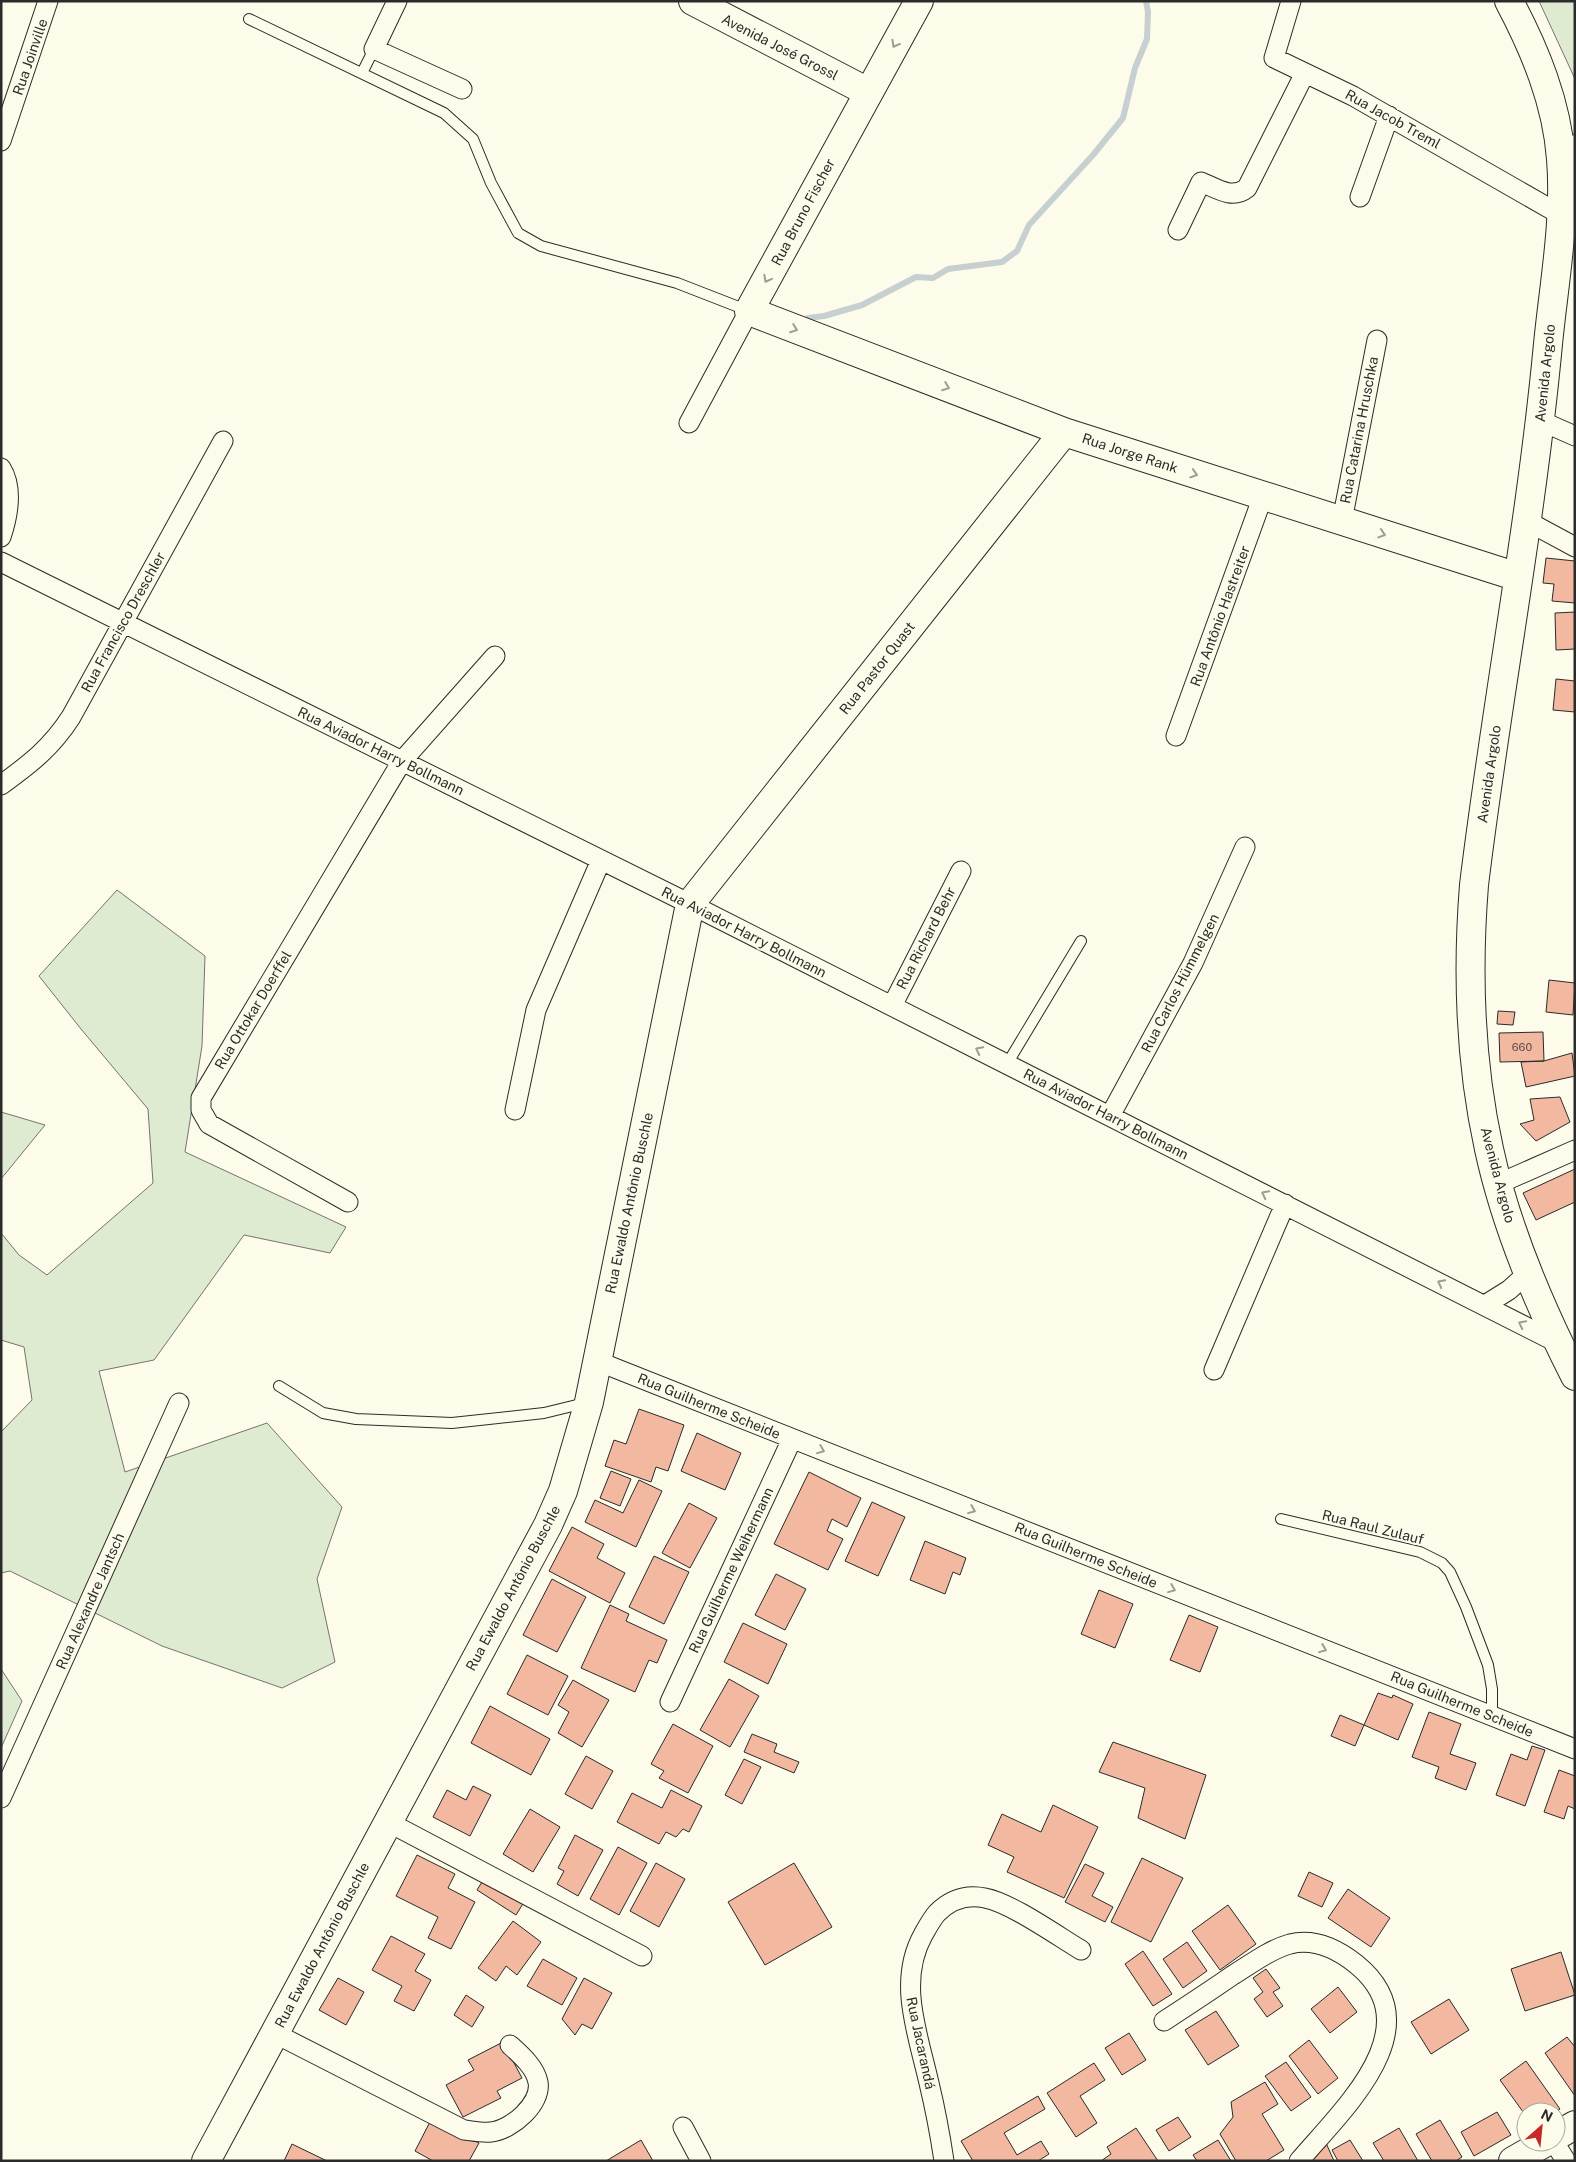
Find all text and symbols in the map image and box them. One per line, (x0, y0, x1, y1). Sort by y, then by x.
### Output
street label: Avenida José Grossl (719, 11, 841, 83)
street label: Rua Joinville (9, 17, 51, 97)
one-way arrow (891, 38, 901, 47)
street label: Rua Jacob Treml (1343, 86, 1443, 152)
street label: Rua Bruno Fischer (768, 156, 838, 268)
one-way arrow (763, 273, 773, 282)
one-way arrow (789, 323, 798, 333)
street label: Avenida Argolo (1532, 323, 1558, 423)
street label: Rua Catarina Hruschka (1337, 355, 1381, 505)
one-way arrow (941, 381, 950, 391)
street label: Rua Jorge Rank (1080, 430, 1180, 476)
one-way arrow (1189, 468, 1198, 478)
one-way arrow (1377, 528, 1386, 538)
street label: Rua Antônio Hastreiter (1187, 544, 1253, 688)
street label: Rua Francisco Dreschler (78, 549, 168, 695)
street label: Rua Pastor Quast (836, 619, 918, 717)
street label: Rua Aviador Harry Bollmann (295, 704, 467, 798)
street label: Avenida Argolo (1474, 724, 1504, 824)
street label: Rua Aviador Harry Bollmann (659, 883, 829, 981)
street label: Rua Richard Behr (893, 884, 959, 992)
street label: Rua Carlos Hümmelgen (1138, 911, 1222, 1055)
street label: Rua Ottokar Doerffel (211, 948, 295, 1072)
house number: 660 (1512, 1041, 1532, 1053)
one-way arrow (975, 1046, 984, 1056)
street label: Rua Aviador Harry Bollmann (1021, 1065, 1191, 1163)
street label: Rua Ewaldo Antônio Buschle (602, 1111, 656, 1295)
street label: Avenida Argolo (1478, 1125, 1518, 1225)
one-way arrow (1261, 1190, 1270, 1200)
one-way arrow (1438, 1279, 1447, 1289)
one-way arrow (1518, 1320, 1527, 1330)
street label: Rua Guilherme Scheide (635, 1370, 783, 1442)
one-way arrow (816, 1444, 825, 1455)
street label: Rua Guilherme Weihermann (685, 1485, 777, 1655)
street label: Rua Ewaldo Antônio Buschle (463, 1503, 563, 1673)
one-way arrow (967, 1504, 976, 1514)
street label: Rua Raul Zulauf (1320, 1507, 1426, 1547)
street label: Rua Guilherme Scheide (1012, 1519, 1160, 1591)
street label: Rua Alexandre Jantsch (53, 1530, 127, 1672)
one-way arrow (1167, 1583, 1176, 1594)
one-way arrow (1318, 1643, 1327, 1654)
street label: Rua Guilherme Scheide (1388, 1668, 1536, 1740)
street label: Rua Ewaldo Antônio Buschle (272, 1860, 372, 2030)
street label: Rua Jacarandá (903, 1995, 939, 2091)
north arrow (1516, 2102, 1566, 2152)
text: N (1538, 2106, 1555, 2125)

